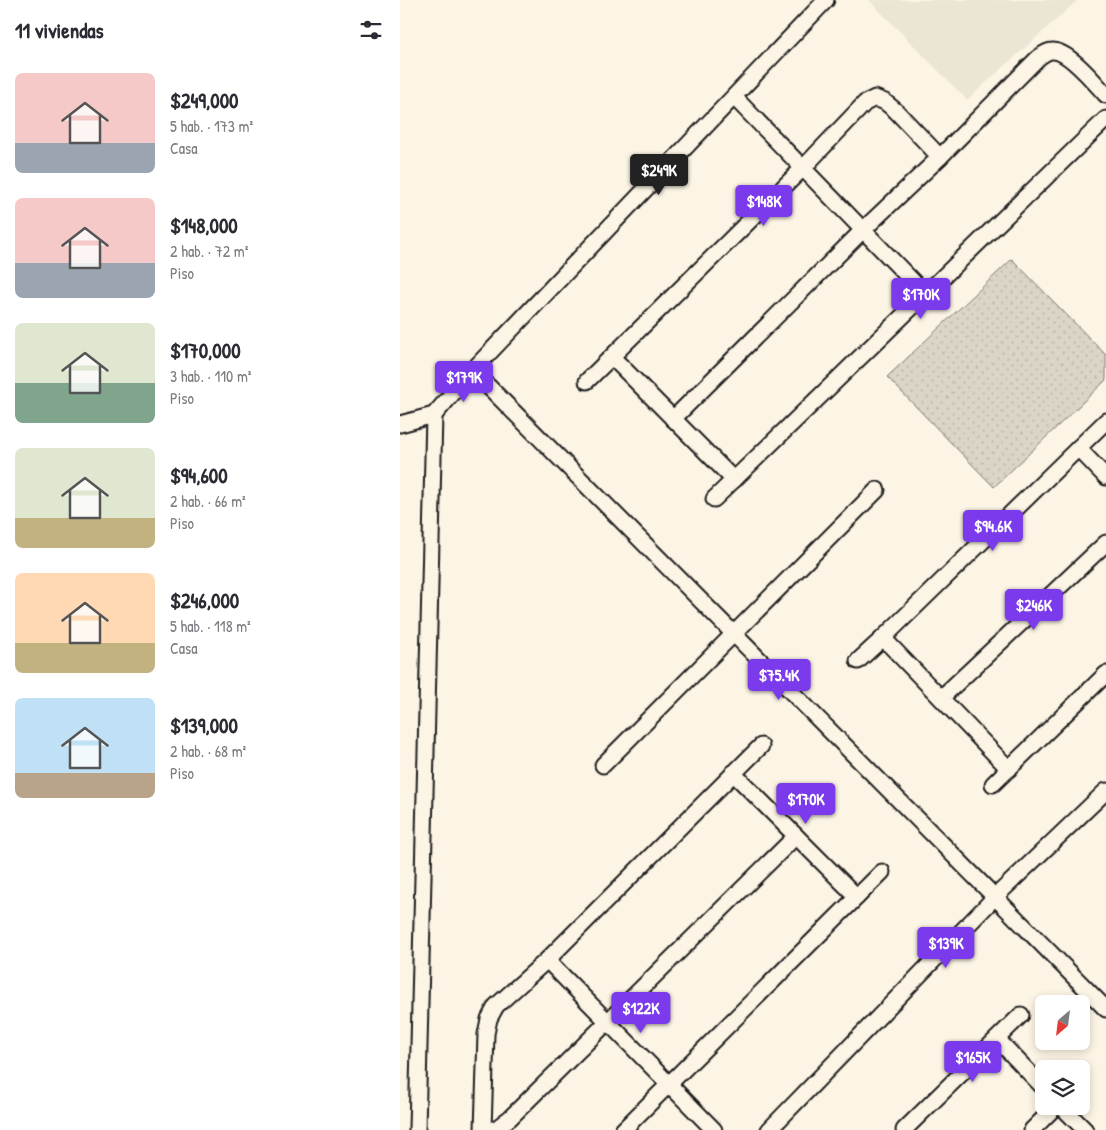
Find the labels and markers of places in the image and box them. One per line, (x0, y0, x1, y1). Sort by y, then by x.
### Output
pin: $249K (624, 154, 694, 196)
pin: $148K (729, 184, 799, 227)
pin: $170K (886, 278, 956, 320)
pin: $179K (429, 360, 499, 403)
pin: $94.6K (952, 510, 1034, 552)
pin: $246K (999, 588, 1069, 631)
pin: $75.4K (738, 658, 820, 701)
pin: $170K (771, 782, 841, 825)
pin: $139K (911, 926, 981, 969)
pin: $122K (606, 992, 676, 1034)
pin: $165K (938, 1040, 1008, 1083)

